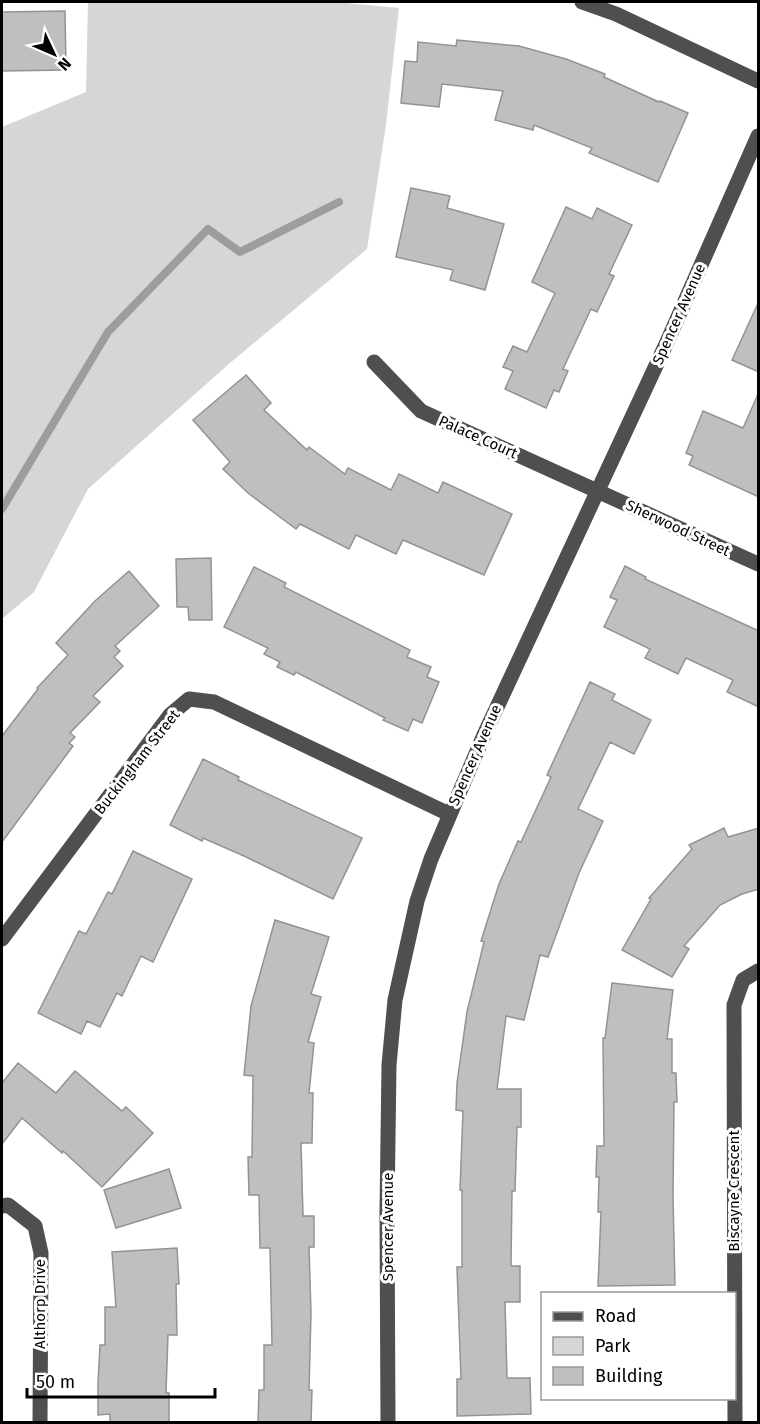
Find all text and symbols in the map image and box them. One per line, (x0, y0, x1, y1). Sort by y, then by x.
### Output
north arrow (24, 24, 84, 84)
text: N (54, 54, 75, 74)
street label: Spencer Avenue (649, 261, 709, 367)
street label: Palace Court (436, 412, 521, 463)
street label: Sherwood Street (623, 496, 733, 560)
street label: Spencer Avenue (445, 702, 505, 808)
street label: Buckingham Street (91, 706, 184, 818)
street label: Biscayne Crescent (725, 1130, 743, 1252)
street label: Spencer Avenue (379, 1173, 397, 1281)
street label: Althorp Drive (31, 1259, 49, 1349)
legend (541, 1292, 736, 1400)
text: Road (595, 1305, 637, 1327)
text: Park (595, 1335, 631, 1357)
scale bar (27, 1361, 214, 1399)
text: Building (595, 1365, 663, 1387)
text: 50 m (36, 1371, 75, 1393)

